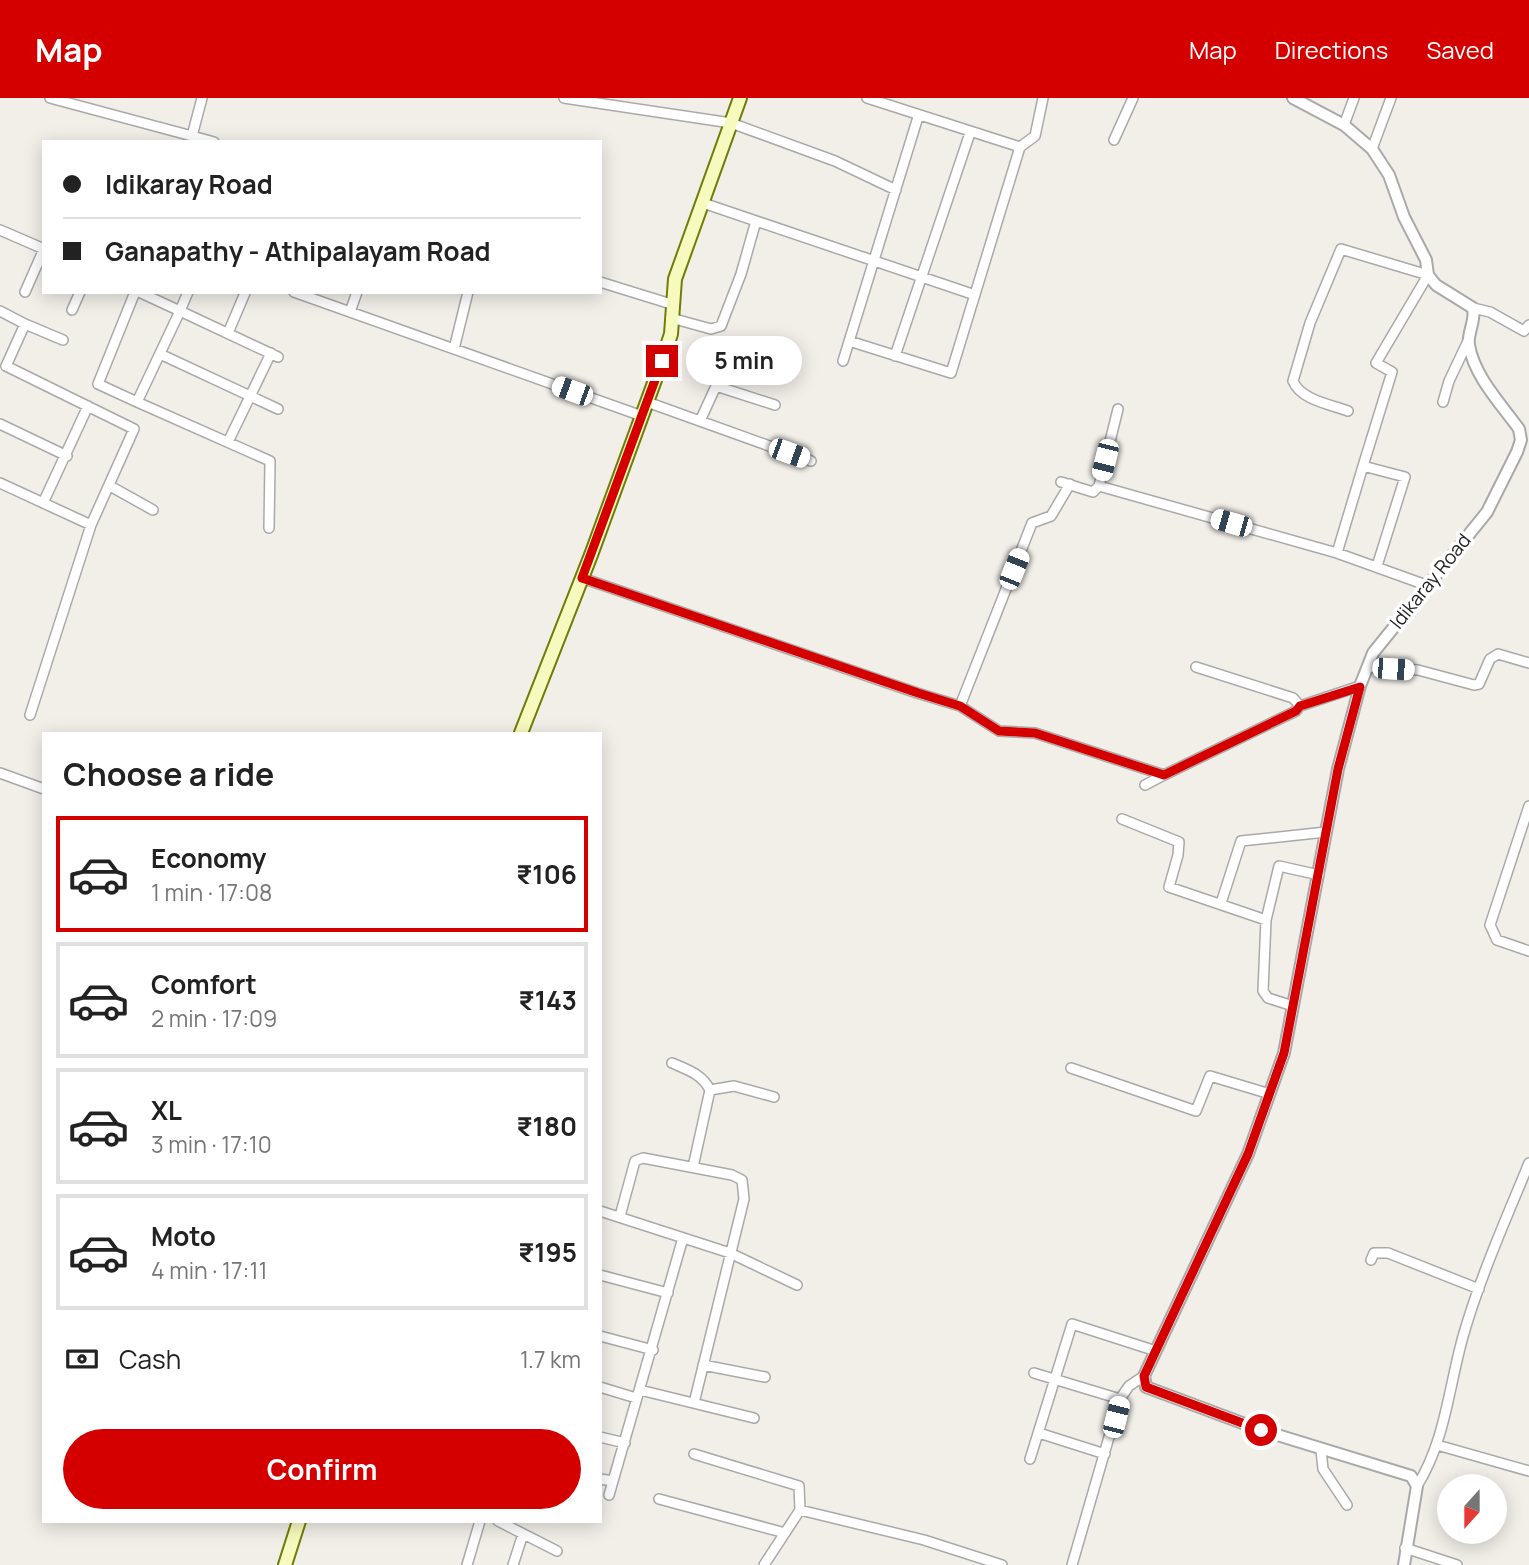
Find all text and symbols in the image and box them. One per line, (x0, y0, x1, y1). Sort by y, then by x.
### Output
text: Map (35, 27, 103, 72)
text: Map (1189, 33, 1237, 66)
text: Directions (1275, 33, 1388, 66)
text: Saved (1426, 33, 1494, 66)
text: Idikaray Road (105, 166, 273, 202)
text: Ganapathy - Athipalayam Road (105, 233, 491, 269)
callout: 5 min (686, 336, 802, 386)
text: 5 min (714, 344, 774, 376)
route end (646, 345, 678, 377)
car (549, 374, 596, 408)
car (766, 436, 813, 470)
car (1090, 437, 1121, 483)
car (1208, 507, 1255, 539)
street label: Idikaray Road (1384, 528, 1476, 634)
car (997, 546, 1032, 592)
car (1372, 657, 1415, 681)
text: Choose a ride (63, 752, 274, 796)
text: Economy (151, 840, 266, 876)
icon: car (67, 843, 130, 906)
text: ₹106 (516, 856, 577, 892)
text: 1 min · 17:08 (151, 876, 272, 908)
text: Comfort (151, 966, 257, 1002)
icon: car (67, 969, 130, 1032)
text: ₹143 (519, 982, 577, 1018)
text: 2 min · 17:09 (151, 1002, 277, 1034)
text: XL (151, 1092, 182, 1128)
icon: car (67, 1095, 130, 1158)
text: ₹180 (517, 1108, 577, 1144)
text: 3 min · 17:10 (151, 1128, 272, 1160)
text: Moto (151, 1218, 216, 1254)
icon: car (67, 1221, 130, 1284)
text: ₹195 (518, 1234, 577, 1270)
text: 4 min · 17:11 (151, 1254, 267, 1286)
icon: cash (63, 1340, 101, 1378)
text: Cash (119, 1341, 181, 1377)
text: 1.7 km (520, 1343, 581, 1375)
car (1101, 1394, 1132, 1440)
route start (1245, 1414, 1277, 1446)
button: Confirm (63, 1429, 581, 1509)
north arrow (1437, 1474, 1507, 1544)
map controls (1437, 1474, 1507, 1544)

